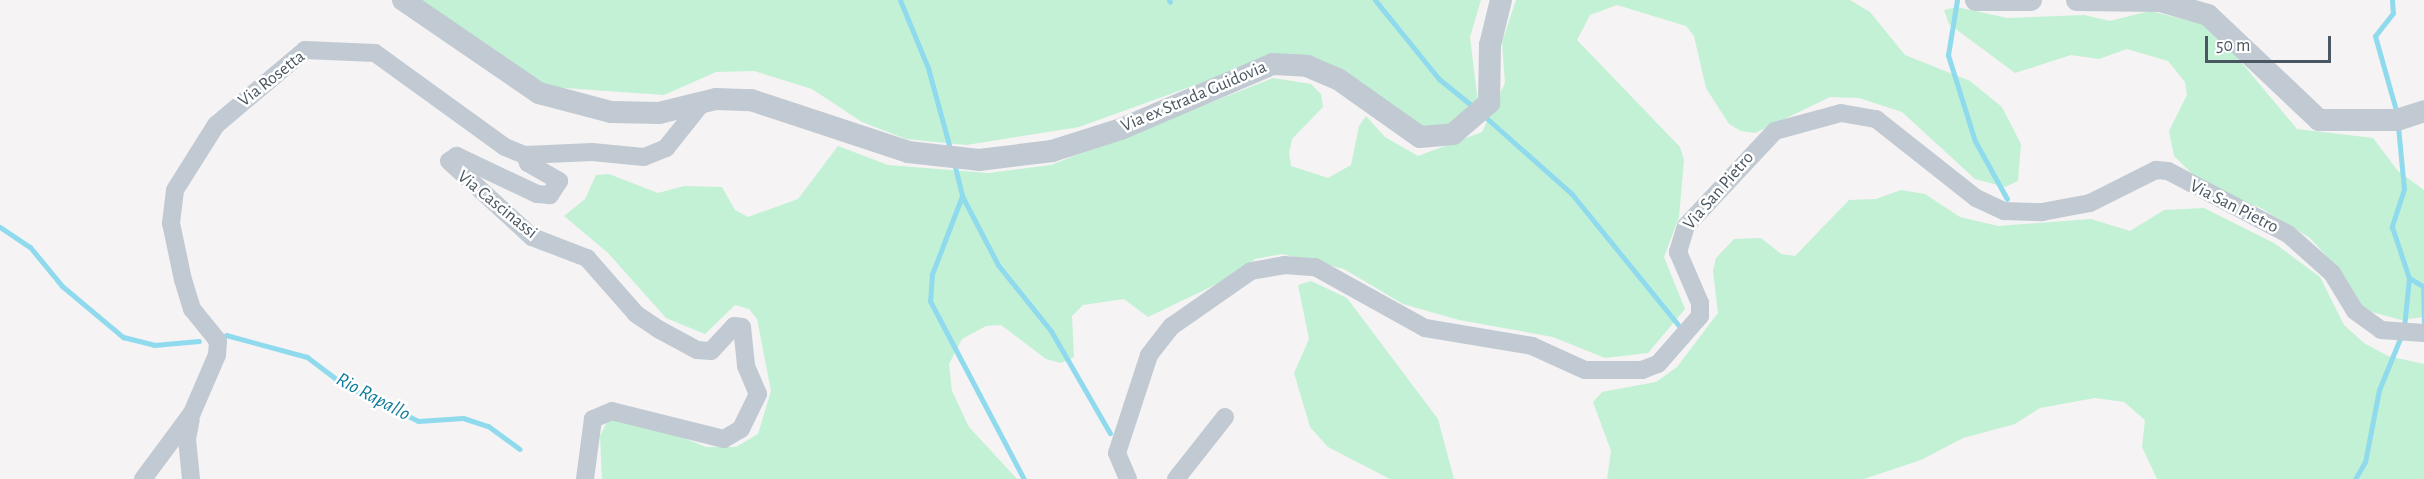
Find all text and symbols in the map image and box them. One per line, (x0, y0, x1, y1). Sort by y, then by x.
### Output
scale bar (2208, 24, 2334, 62)
text: 50 m (2216, 37, 2250, 55)
street label: Via Rosetta (234, 46, 310, 112)
street label: Via ex Strada Guidovia (1118, 57, 1270, 137)
street label: Via San Pietro (1679, 147, 1759, 235)
street label: Via Cascinassi (453, 166, 541, 244)
street label: Via San Pietro (2186, 175, 2282, 239)
water label: Rio Rapallo (332, 368, 414, 426)

